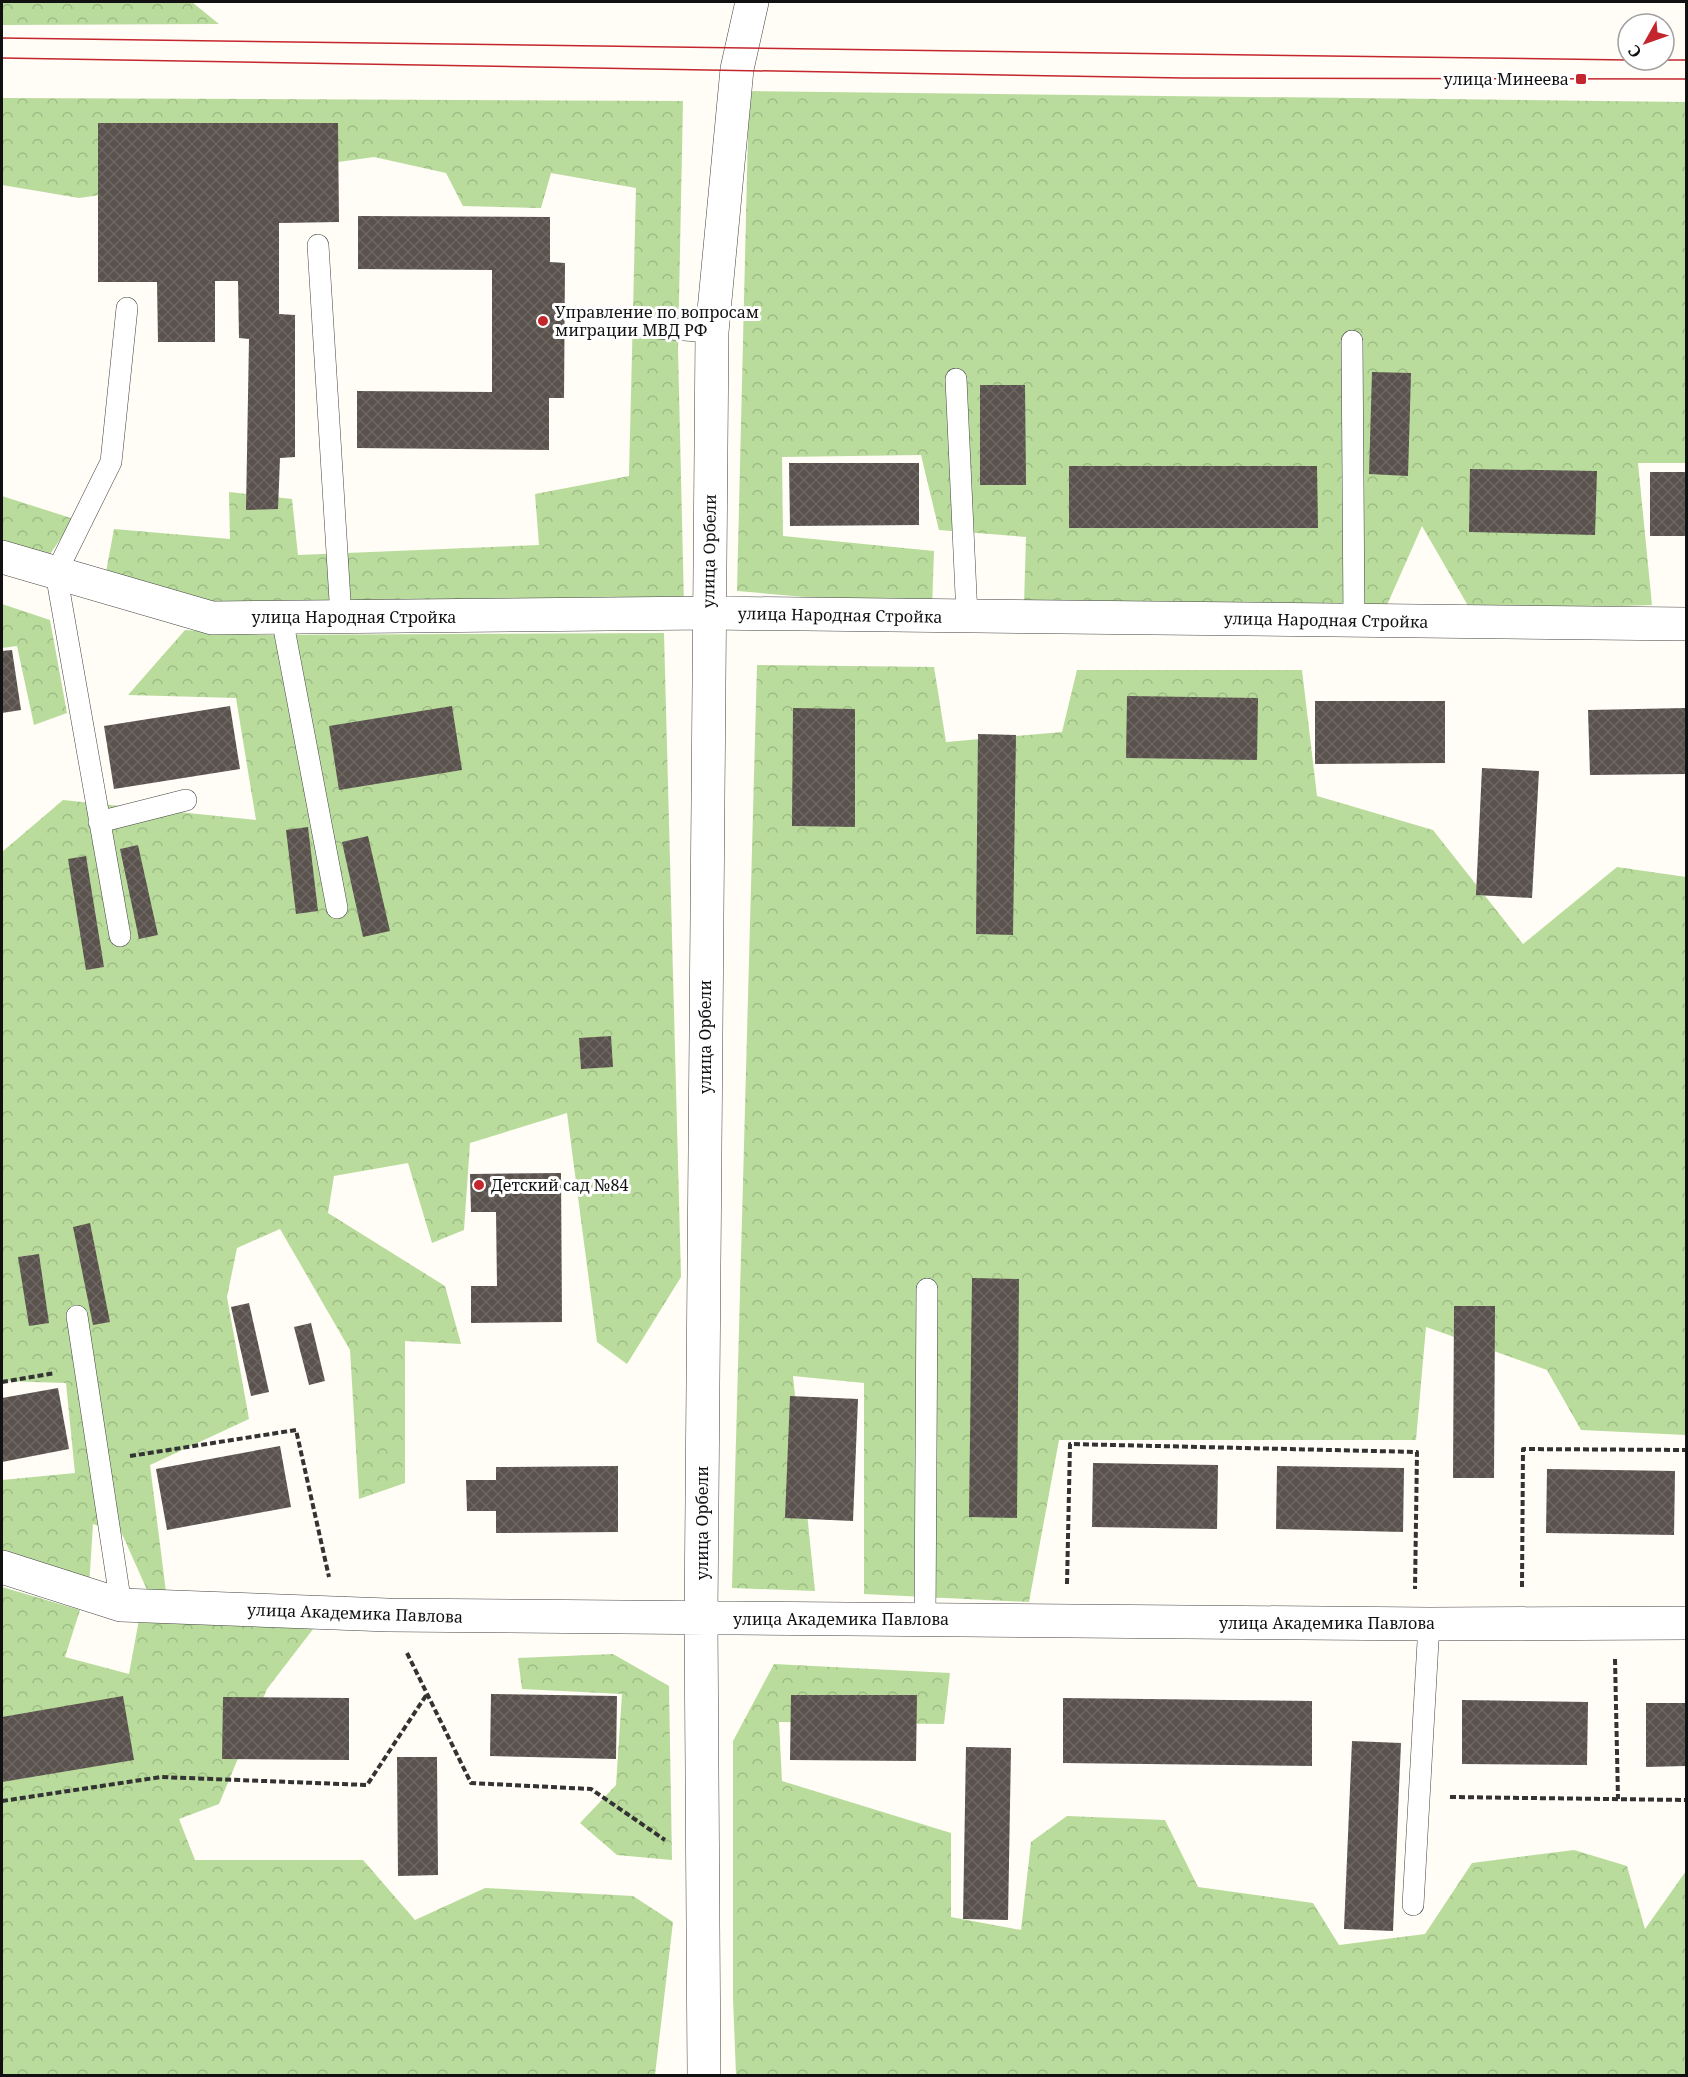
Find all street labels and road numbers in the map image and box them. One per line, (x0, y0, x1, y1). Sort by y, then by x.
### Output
street label: улица Орбели (697, 494, 721, 608)
street label: улица Народная Стройка (737, 602, 943, 628)
street label: улица Народная Стройка (252, 606, 456, 628)
street label: улица Народная Стройка (1223, 607, 1429, 633)
street label: улица Орбели (694, 980, 716, 1094)
street label: улица Орбели (691, 1466, 713, 1580)
street label: улица Академика Павлова (247, 1598, 463, 1628)
street label: улица Академика Павлова (733, 1608, 949, 1630)
street label: улица Академика Павлова (1219, 1612, 1435, 1634)

